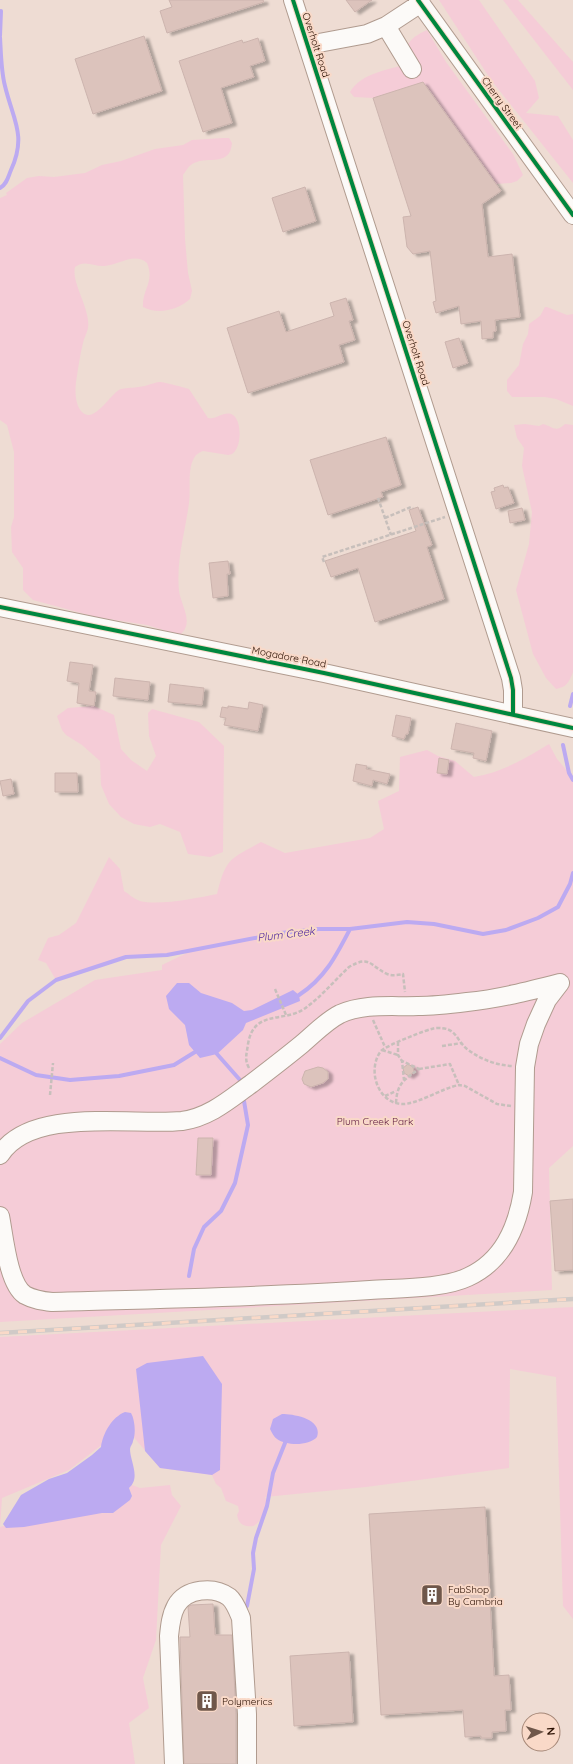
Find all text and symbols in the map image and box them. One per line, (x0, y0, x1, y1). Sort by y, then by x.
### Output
street label: Overholt Road (299, 11, 333, 79)
street label: Cherry Street (479, 74, 526, 132)
street label: Overholt Road (399, 319, 433, 387)
street label: Mogadore Road (251, 643, 327, 671)
water label: Plum Creek (256, 923, 317, 944)
park label: Plum Creek Park (337, 1115, 413, 1128)
building icon: FabShop By Cambria (419, 1582, 445, 1608)
place label: FabShop By Cambria (448, 1583, 503, 1608)
building icon: Polymerics (194, 1688, 220, 1714)
place label: Polymerics (222, 1695, 273, 1708)
north arrow (521, 1712, 561, 1752)
text: N (544, 1727, 558, 1736)

